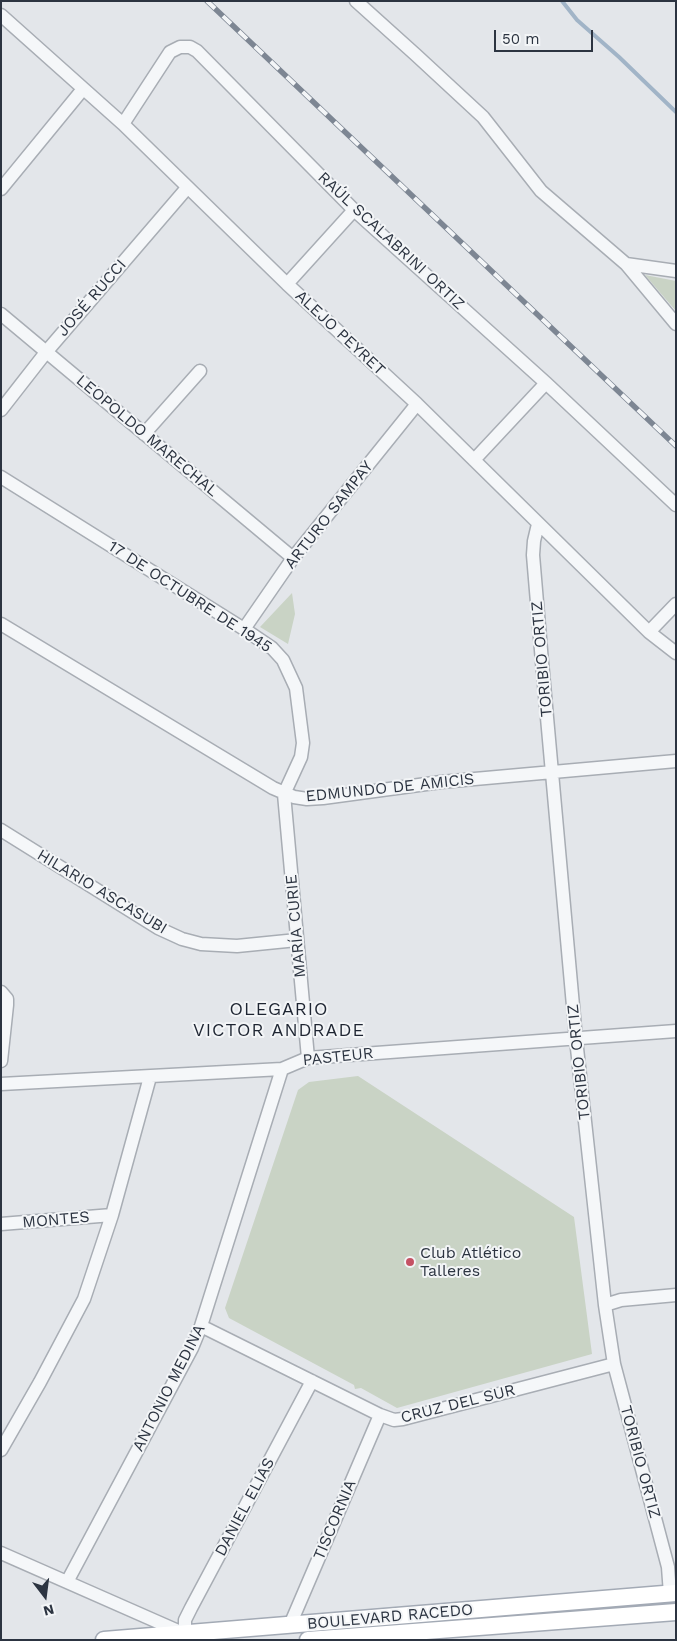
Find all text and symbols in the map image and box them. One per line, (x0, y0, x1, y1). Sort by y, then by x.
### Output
scale bar (497, 20, 596, 52)
text: 50 m (502, 30, 539, 48)
street label: RAÚL SCALABRINI ORTIZ (314, 168, 468, 314)
street label: JOSÉ RUCCI (53, 256, 131, 340)
street label: ALEJO PEYRET (291, 286, 389, 380)
street label: LEOPOLDO MARECHAL (72, 371, 222, 501)
street label: ARTURO SAMPAY (281, 457, 377, 573)
street label: 17 DE OCTUBRE DE 1945 (105, 537, 275, 657)
street label: TORIBIO ORTIZ (527, 600, 557, 718)
street label: EDMUNDO DE AMICIS (305, 770, 475, 806)
street label: HILARIO ASCASUBI (34, 846, 170, 938)
street label: MARÍA CURIE (282, 874, 310, 978)
district label: OLEGARIO VICTOR ANDRADE (191, 999, 367, 1042)
street label: TORIBIO ORTIZ (563, 1003, 595, 1121)
street label: PASTEUR (302, 1044, 374, 1070)
street label: MONTES (22, 1207, 90, 1233)
place label: Club Atlético Talleres (420, 1243, 521, 1281)
marker: Club Atlético Talleres (404, 1256, 416, 1268)
street label: ANTONIO MEDINA (129, 1321, 209, 1455)
street label: CRUZ DEL SUR (399, 1380, 517, 1428)
street label: TORIBIO ORTIZ (616, 1403, 664, 1521)
street label: DANIEL ELIAS (211, 1455, 279, 1559)
street label: TISCORNIA (310, 1477, 360, 1563)
north arrow (20, 1571, 70, 1621)
street label: BOULEVARD RACEDO (306, 1600, 474, 1634)
text: N (42, 1601, 56, 1620)

